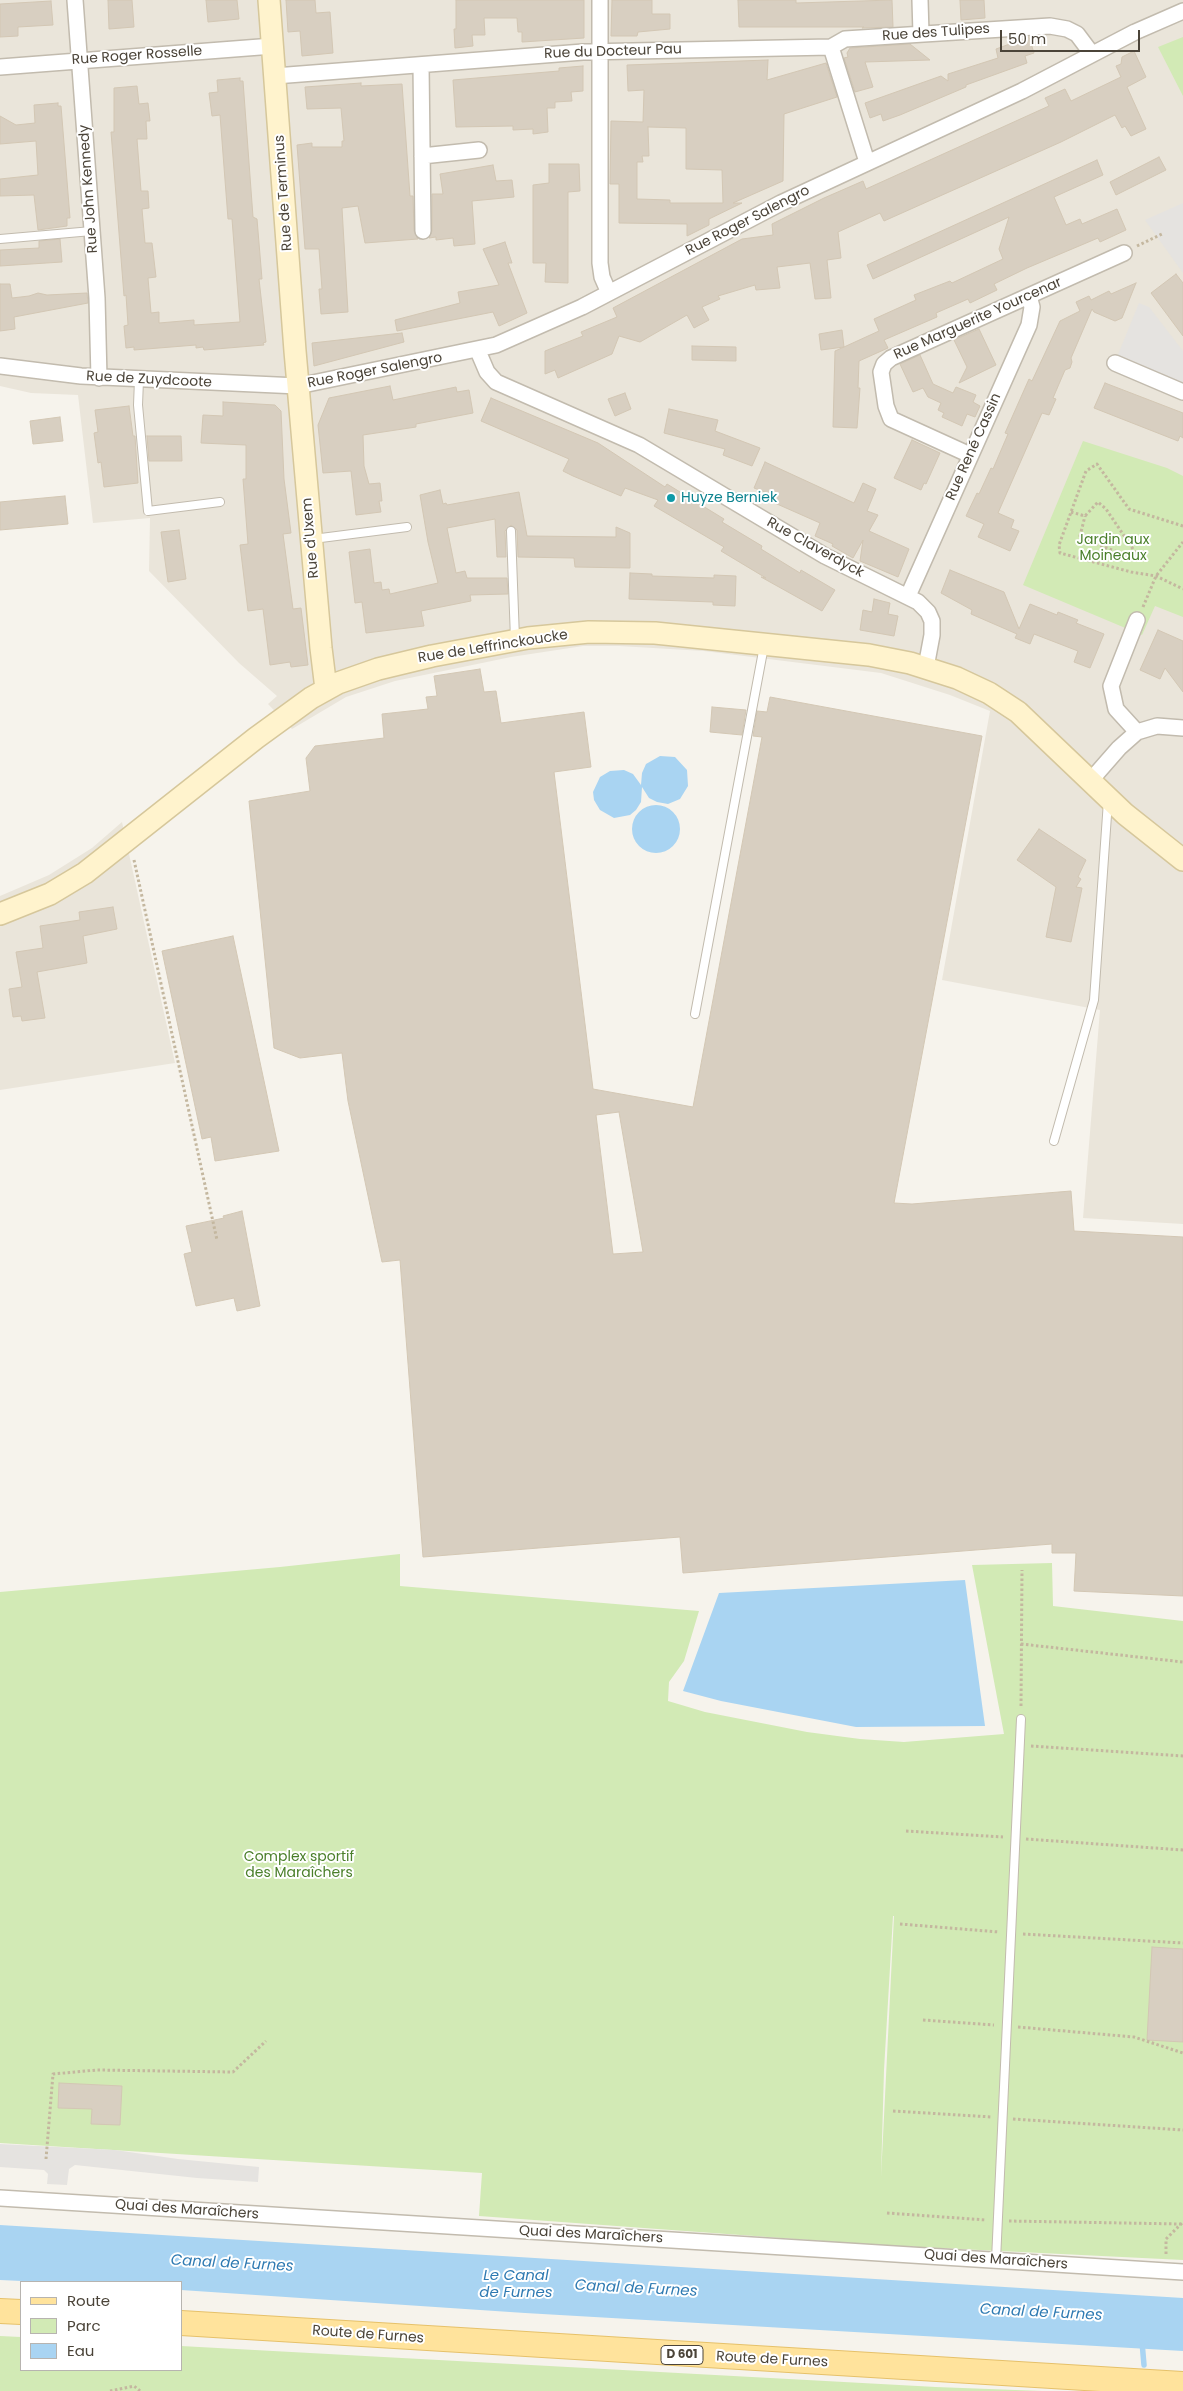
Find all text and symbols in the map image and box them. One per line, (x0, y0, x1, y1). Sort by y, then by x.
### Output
scale bar (1003, 20, 1143, 52)
street label: Rue des Tulipes (882, 21, 990, 45)
text: 50 m (1008, 28, 1046, 49)
street label: Rue du Docteur Pau (544, 41, 682, 63)
street label: Rue Roger Rosselle (71, 43, 203, 69)
street label: Rue John Kennedy (76, 124, 102, 254)
street label: Rue de Terminus (272, 134, 296, 252)
street label: Rue Roger Salengro (683, 182, 813, 260)
street label: Rue Marguerite Yourcenar (891, 274, 1065, 364)
street label: Rue Roger Salengro (306, 350, 444, 392)
street label: Rue de Zuydcoote (86, 368, 212, 392)
street label: Rue René Cassin (943, 391, 1005, 503)
place label: Huyze Berniek (681, 490, 777, 506)
marker: Huyze Berniek (665, 492, 677, 504)
street label: Rue d'Uxem (299, 497, 323, 579)
street label: Rue Claverdyck (764, 514, 866, 582)
park label: Jardin aux Moineaux (1077, 532, 1149, 564)
street label: Rue de Leffrinckoucke (417, 627, 569, 667)
park label: Complex sportif des Maraîchers (244, 1849, 354, 1881)
street label: Quai des Maraîchers (115, 2197, 259, 2223)
street label: Quai des Maraîchers (519, 2223, 663, 2247)
street label: Quai des Maraîchers (924, 2247, 1068, 2273)
water label: Canal de Furnes (170, 2252, 294, 2276)
water label: Le Canal de Furnes (479, 2267, 553, 2302)
water label: Canal de Furnes (574, 2277, 698, 2301)
legend (20, 2281, 182, 2371)
text: Route (67, 2290, 110, 2311)
water label: Canal de Furnes (979, 2301, 1103, 2325)
text: Parc (67, 2315, 101, 2336)
street label: Route de Furnes (312, 2323, 424, 2347)
text: Eau (67, 2340, 94, 2361)
road number: D 601 (661, 2346, 703, 2364)
street label: Route de Furnes (716, 2349, 828, 2371)

